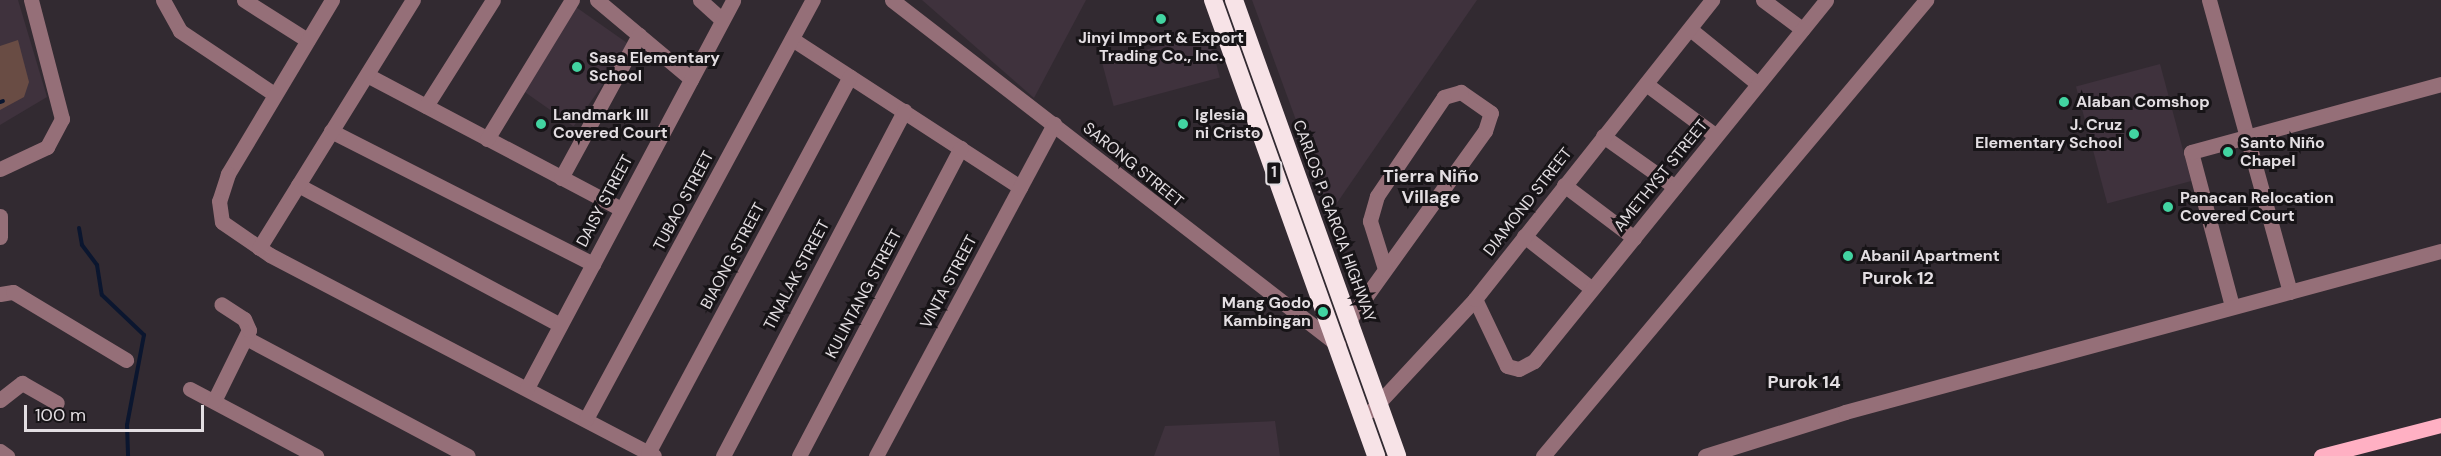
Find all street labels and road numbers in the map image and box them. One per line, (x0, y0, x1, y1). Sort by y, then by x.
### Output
street label: AMETHYST STREET (1610, 116, 1712, 236)
street label: CARLOS P. GARCIA HIGHWAY (1288, 117, 1380, 325)
street label: SARONG STREET (1079, 119, 1187, 211)
street label: DIAMOND STREET (1480, 144, 1576, 260)
street label: TUBAO STREET (650, 148, 718, 254)
street label: DAISY STREET (573, 152, 637, 250)
road number: 1 (1265, 161, 1283, 185)
street label: BIAONG STREET (697, 200, 769, 312)
street label: TINALAK STREET (760, 217, 834, 333)
street label: KULINTANG STREET (822, 226, 906, 362)
street label: VINTA STREET (916, 232, 982, 332)

